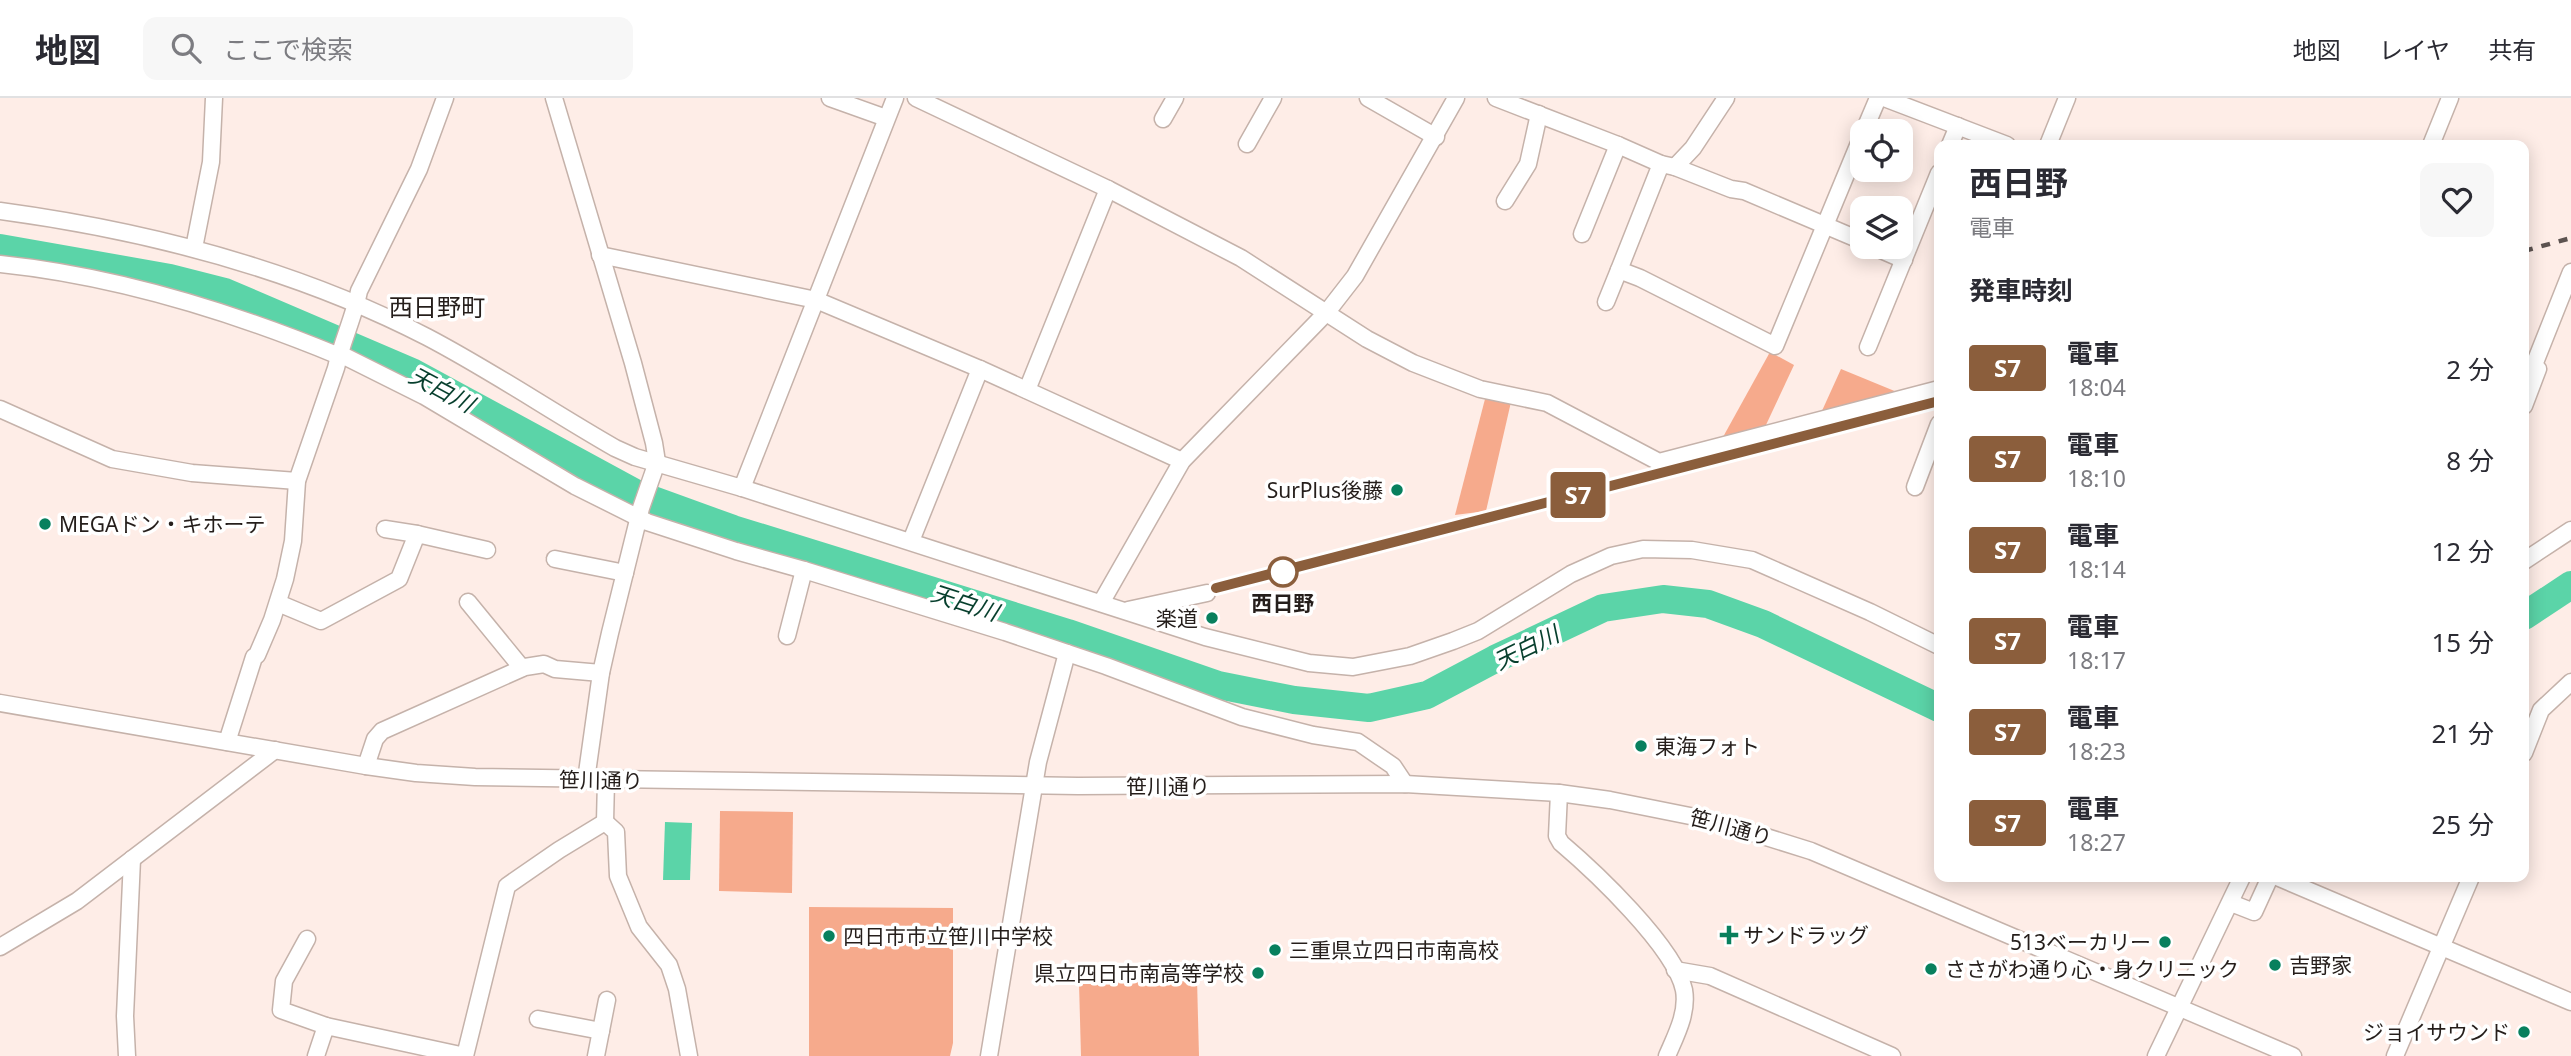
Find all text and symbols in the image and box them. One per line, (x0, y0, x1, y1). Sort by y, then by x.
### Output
search box (143, 17, 633, 80)
text: 地図 (35, 27, 101, 72)
icon: search (167, 29, 205, 67)
text: ここで検索 (223, 31, 353, 67)
text: 地図 (2293, 33, 2341, 66)
text: レイヤ (2379, 33, 2450, 66)
text: 共有 (2488, 33, 2536, 66)
map controls (1850, 119, 1913, 259)
button: locate (1850, 119, 1913, 182)
text: 西日野 (1969, 160, 2068, 205)
button: heart (2420, 163, 2494, 237)
button: layers (1850, 196, 1913, 259)
text: 電車 (1969, 211, 2015, 243)
text: 発車時刻 (1969, 272, 2073, 308)
district label: 西日野町 (389, 290, 485, 323)
text: 電車 (2067, 335, 2119, 371)
text: S7 (1994, 351, 2021, 384)
text: 2 分 (2446, 351, 2494, 387)
water label: 天白川 (404, 359, 483, 421)
text: 18:04 (2067, 371, 2126, 403)
text: 電車 (2067, 426, 2119, 462)
text: S7 (1994, 442, 2021, 475)
text: 8 分 (2446, 442, 2494, 478)
text: 18:10 (2067, 462, 2126, 494)
line badge: S7 (1546, 472, 1610, 518)
place label: SurPlus後藤 (1267, 476, 1383, 504)
text: S7 (1565, 478, 1591, 511)
marker: SurPlus後藤 (1389, 482, 1405, 498)
place label: MEGAドン・キホーテ (59, 510, 265, 538)
marker: MEGAドン・キホーテ (37, 516, 53, 532)
text: 電車 (2067, 517, 2119, 553)
text: S7 (1994, 533, 2021, 566)
text: 12 分 (2431, 533, 2494, 569)
text: 18:14 (2067, 553, 2126, 585)
marker: 西日野 (1268, 557, 1298, 587)
water label: 天白川 (927, 576, 1006, 629)
place label: 西日野 (1252, 589, 1315, 617)
place label: 楽道 (1156, 604, 1198, 632)
text: 電車 (2067, 608, 2119, 644)
marker: 楽道 (1204, 610, 1220, 626)
water label: 天白川 (1488, 616, 1567, 677)
text: S7 (1994, 624, 2021, 657)
text: 15 分 (2431, 624, 2494, 660)
text: 18:17 (2067, 644, 2126, 676)
text: 電車 (2067, 699, 2119, 735)
text: S7 (1994, 715, 2021, 748)
text: 21 分 (2431, 715, 2494, 751)
place label: 東海フォト (1655, 732, 1760, 760)
text: 18:23 (2067, 735, 2126, 767)
marker: 東海フォト (1633, 738, 1649, 754)
street label: 笹川通り (559, 765, 643, 795)
street label: 笹川通り (1126, 772, 1210, 800)
text: 電車 (2067, 790, 2119, 826)
street label: 笹川通り (1687, 803, 1775, 851)
text: S7 (1994, 806, 2021, 839)
text: 25 分 (2431, 806, 2494, 842)
text: 18:27 (2067, 826, 2126, 858)
place label: サンドラッグ (1743, 921, 1869, 949)
place label: 四日市市立笹川中学校 (843, 922, 1053, 950)
marker: サンドラッグ (1721, 927, 1737, 943)
marker: 四日市市立笹川中学校 (821, 928, 837, 944)
place label: 513ベーカリー (2010, 928, 2151, 956)
marker: 513ベーカリー (2157, 934, 2173, 950)
place label: 三重県立四日市南高校 (1289, 936, 1499, 964)
marker: 三重県立四日市南高校 (1267, 942, 1283, 958)
place label: 吉野家 (2289, 951, 2352, 979)
place label: ささがわ通り心・身クリニック (1945, 955, 2239, 983)
marker: 吉野家 (2267, 957, 2283, 973)
place label: 県立四日市南高等学校 (1034, 959, 1244, 987)
marker: ささがわ通り心・身クリニック (1923, 961, 1939, 977)
marker: 県立四日市南高等学校 (1250, 965, 1266, 981)
place label: ジョイサウンド (2363, 1018, 2510, 1046)
marker: ジョイサウンド (2516, 1024, 2532, 1040)

